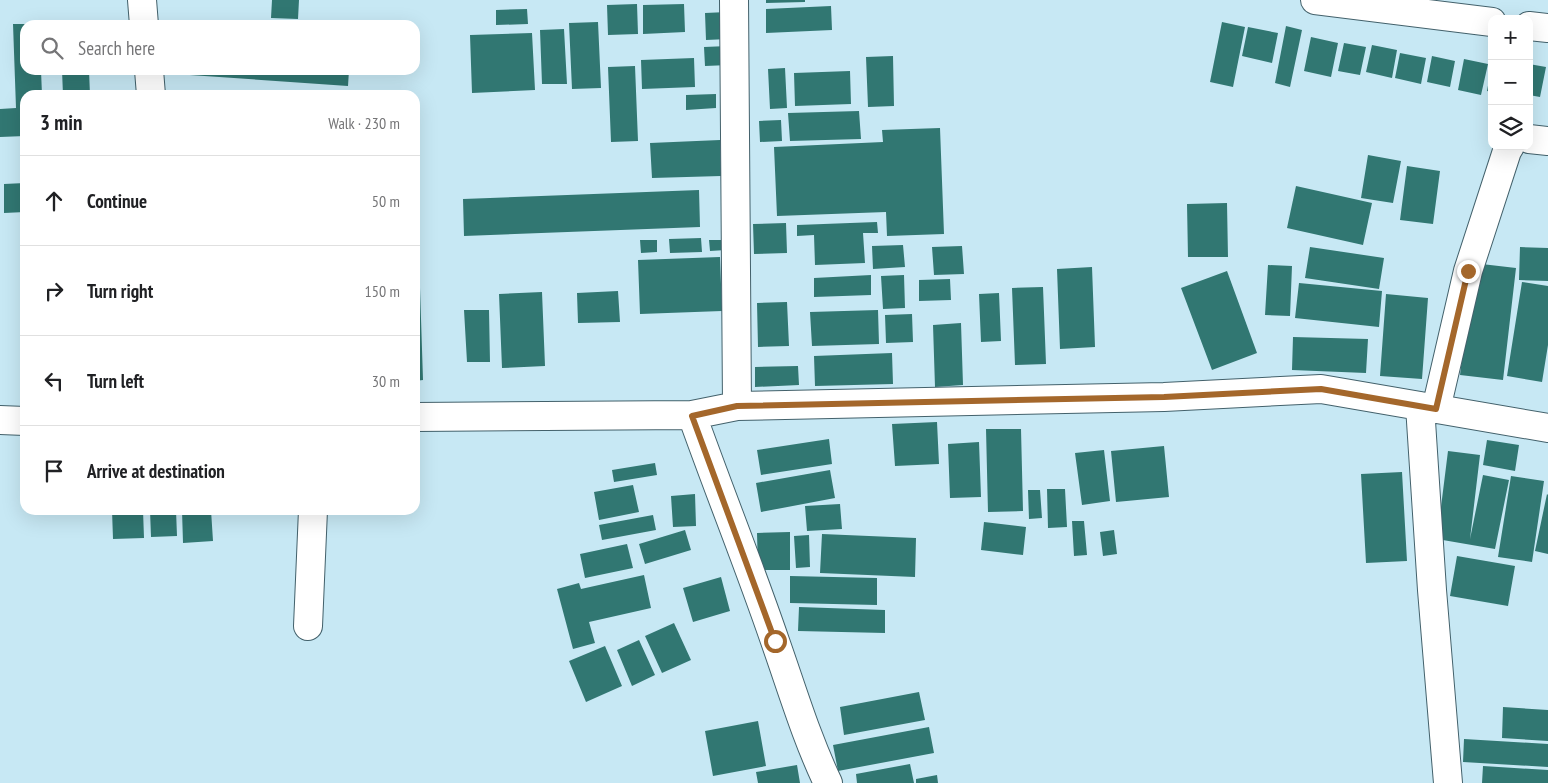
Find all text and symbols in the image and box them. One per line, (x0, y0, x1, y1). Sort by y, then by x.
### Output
map controls (1488, 15, 1533, 150)
button: + (1488, 15, 1533, 60)
search box (20, 20, 420, 75)
icon: search (38, 34, 66, 62)
text: Search here (78, 36, 155, 60)
button: − (1488, 60, 1533, 105)
button: layers (1488, 105, 1533, 150)
text: 3 min (40, 109, 82, 136)
text: Walk · 230 m (328, 113, 400, 133)
icon: ahead (40, 187, 68, 215)
text: Continue (87, 189, 147, 213)
text: 50 m (372, 191, 400, 211)
route end (1457, 260, 1480, 283)
icon: right (40, 277, 68, 305)
text: Turn right (87, 279, 153, 303)
text: 150 m (365, 281, 400, 301)
icon: left (40, 367, 68, 395)
text: Turn left (87, 369, 144, 393)
text: 30 m (372, 371, 400, 391)
icon: arrive (40, 457, 68, 485)
text: Arrive at destination (87, 459, 225, 483)
route start (764, 630, 787, 653)

